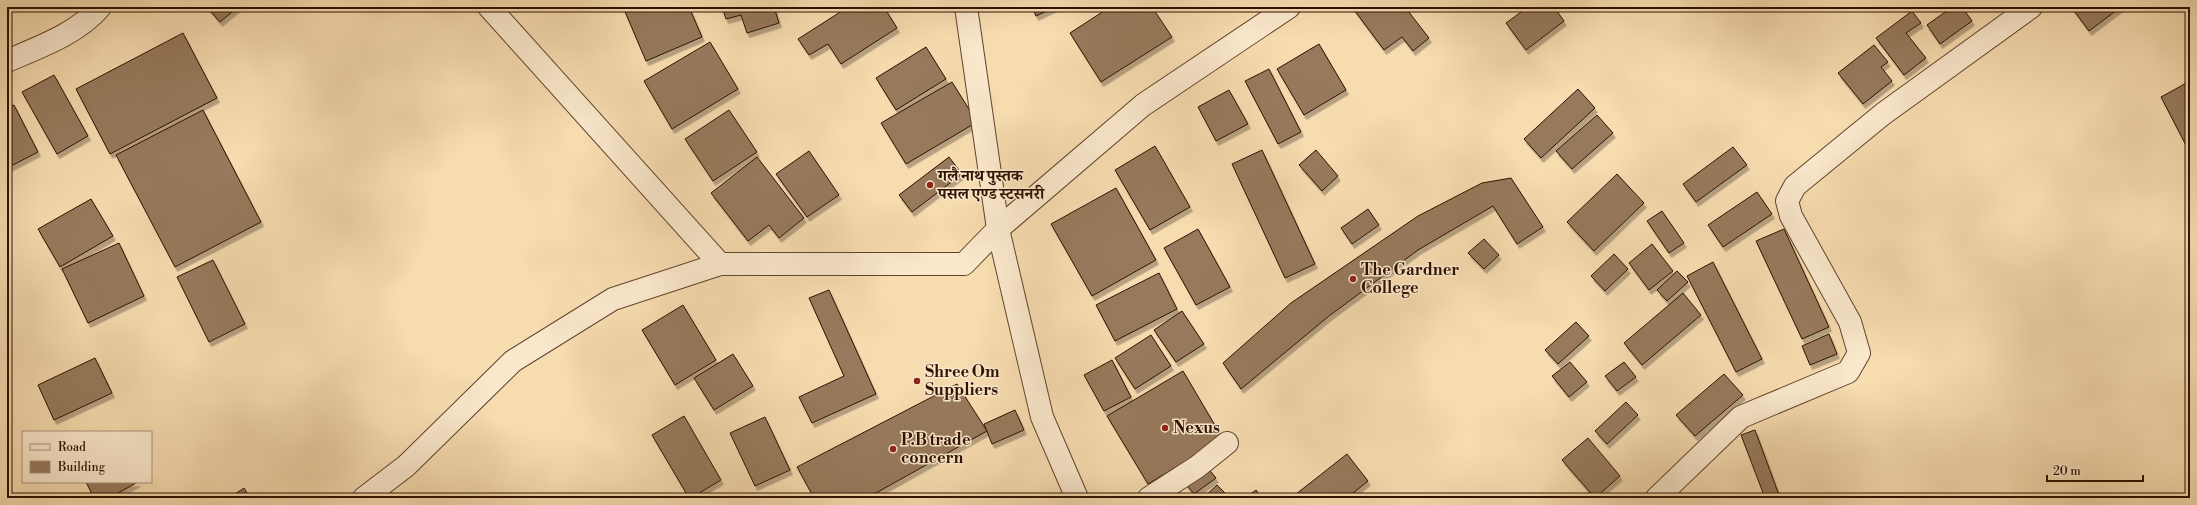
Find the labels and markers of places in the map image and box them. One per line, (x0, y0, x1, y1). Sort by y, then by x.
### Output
place label: गलै नाथ पुस्तक पसल एण्ड स्टसनरी (937, 166, 1046, 204)
marker: गलै नाथ पुस्तक पसल एण्ड स्टसनरी (925, 180, 935, 190)
place label: The Gardner College (1361, 260, 1459, 298)
marker: The Gardner College (1348, 274, 1358, 284)
place label: Shree Om Suppliers (925, 362, 1000, 400)
marker: Shree Om Suppliers (912, 376, 922, 386)
place label: Nexus (1173, 418, 1220, 438)
marker: Nexus (1160, 423, 1170, 433)
place label: P.B trade concern (901, 430, 971, 468)
marker: P.B trade concern (888, 444, 898, 454)

